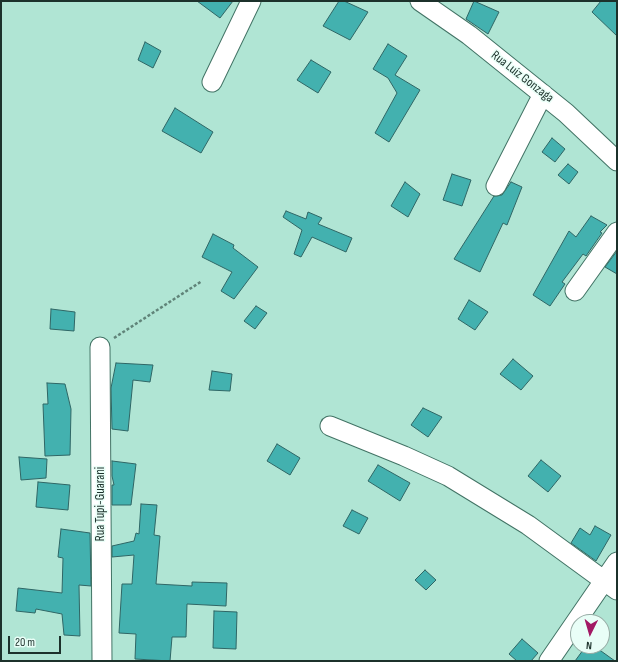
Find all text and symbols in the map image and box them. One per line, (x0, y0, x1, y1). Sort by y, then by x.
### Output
street label: Rua Luiz Gonzaga (488, 48, 556, 106)
street label: Rua Tupi-Guarani (93, 467, 109, 541)
north arrow (570, 614, 610, 654)
scale bar (10, 628, 63, 654)
text: 20 m (15, 635, 35, 650)
text: N (586, 639, 592, 652)

